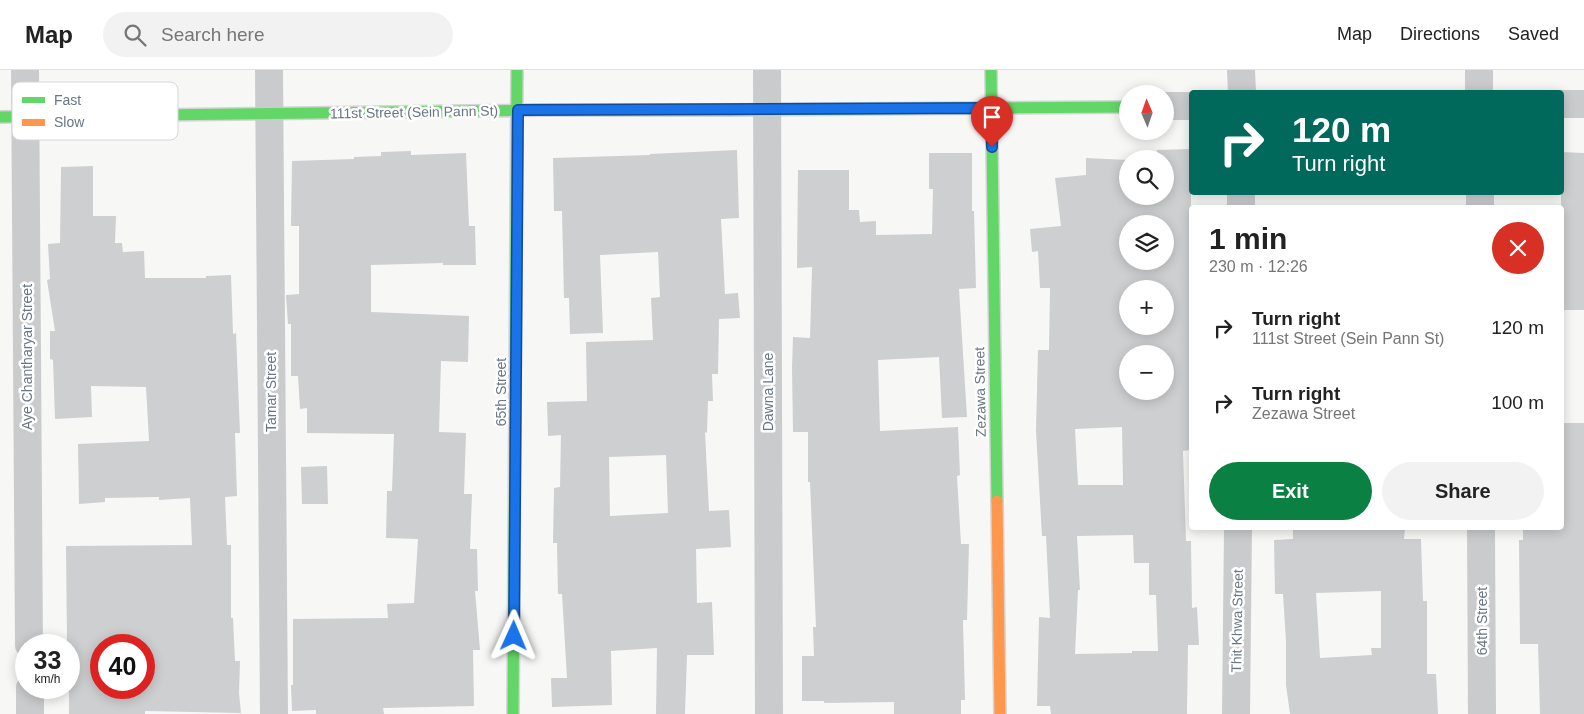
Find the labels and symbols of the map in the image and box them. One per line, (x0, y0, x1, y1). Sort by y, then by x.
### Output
legend (12, 82, 178, 140)
north arrow (1119, 85, 1174, 140)
text: Fast (54, 92, 81, 108)
pin (971, 96, 1013, 147)
street label: 111st Street (Sein Pann St) (330, 103, 498, 121)
text: Slow (54, 114, 85, 130)
street label: Aye Chantharyar Street (19, 284, 35, 430)
street label: Zezawa Street (971, 347, 989, 437)
street label: Tamar Street (263, 352, 279, 432)
street label: Dawna Lane (760, 352, 776, 431)
street label: 65th Street (493, 358, 509, 426)
street label: Thit Khwa Street (1228, 569, 1246, 673)
street label: 64th Street (1474, 587, 1490, 655)
position arrow (487, 609, 539, 661)
speed limit sign: 40 (90, 634, 155, 699)

